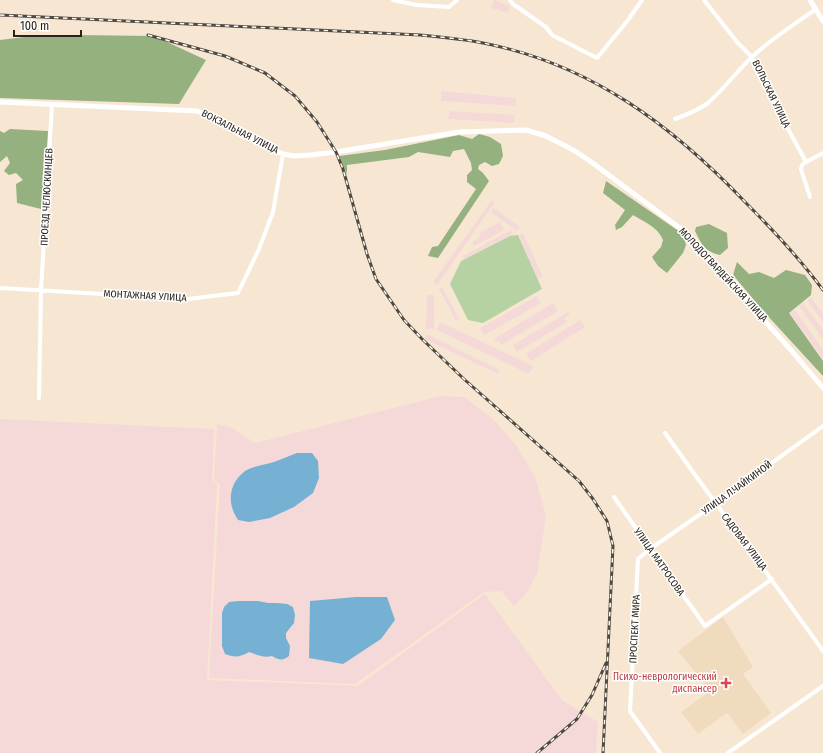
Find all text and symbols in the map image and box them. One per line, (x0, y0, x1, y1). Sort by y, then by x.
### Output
scale bar (14, 12, 81, 38)
text: 100 m (20, 19, 49, 33)
street label: ВОЛЬСКАЯ УЛИЦА (749, 58, 793, 131)
street label: ВОКЗАЛЬНАЯ УЛИЦА (199, 107, 281, 157)
street label: ПРОЕЗД ЧЕЛЮСКИНЦЕВ (38, 147, 56, 246)
street label: МОЛОДОГВАРДЕЙСКАЯ УЛИЦА (676, 225, 771, 325)
street label: МОНТАЖНАЯ УЛИЦА (103, 288, 188, 304)
street label: УЛИЦА Л.ЧАЙКИНОЙ (698, 458, 774, 518)
street label: САДОВАЯ УЛИЦА (719, 511, 770, 574)
street label: УЛИЦА МАТРОСОВА (631, 525, 687, 599)
street label: ПРОСПЕКТ МИРА (627, 594, 643, 664)
place label: Психо-неврологический диспансер (613, 671, 717, 695)
marker: Психо-неврологический диспансер (720, 677, 732, 689)

